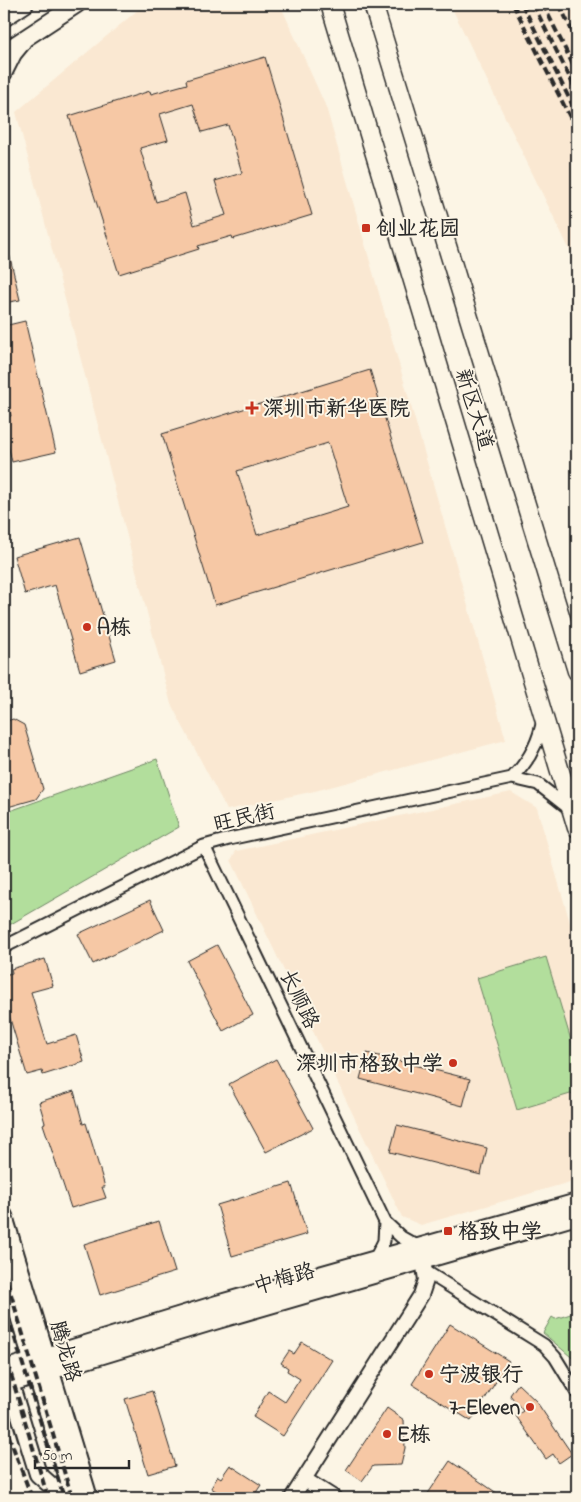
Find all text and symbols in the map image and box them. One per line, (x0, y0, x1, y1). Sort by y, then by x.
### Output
place label: 创业花园 (376, 215, 460, 245)
marker: 创业花园 (360, 222, 372, 234)
street label: 新区大道 (446, 365, 500, 454)
place label: 深圳市新华医院 (263, 395, 410, 425)
marker: 深圳市新华医院 (245, 401, 259, 415)
place label: A栋 (97, 614, 131, 644)
marker: A栋 (81, 621, 93, 633)
street label: 旺民街 (210, 797, 279, 841)
street label: 长顺路 (271, 965, 325, 1035)
place label: 深圳市格致中学 (296, 1050, 443, 1080)
marker: 深圳市格致中学 (447, 1057, 459, 1069)
place label: 格致中学 (458, 1218, 542, 1248)
marker: 格致中学 (442, 1225, 454, 1237)
street label: 中梅路 (250, 1257, 319, 1303)
street label: 腾龙路 (41, 1317, 87, 1386)
place label: 宁波银行 (439, 1361, 523, 1391)
marker: 宁波银行 (423, 1368, 435, 1380)
place label: 7-Eleven (449, 1394, 520, 1424)
marker: 7-Eleven (524, 1401, 536, 1413)
place label: E栋 (397, 1421, 431, 1451)
marker: E栋 (381, 1428, 393, 1440)
scale bar (35, 1437, 129, 1469)
text: 50 m (42, 1445, 73, 1467)

